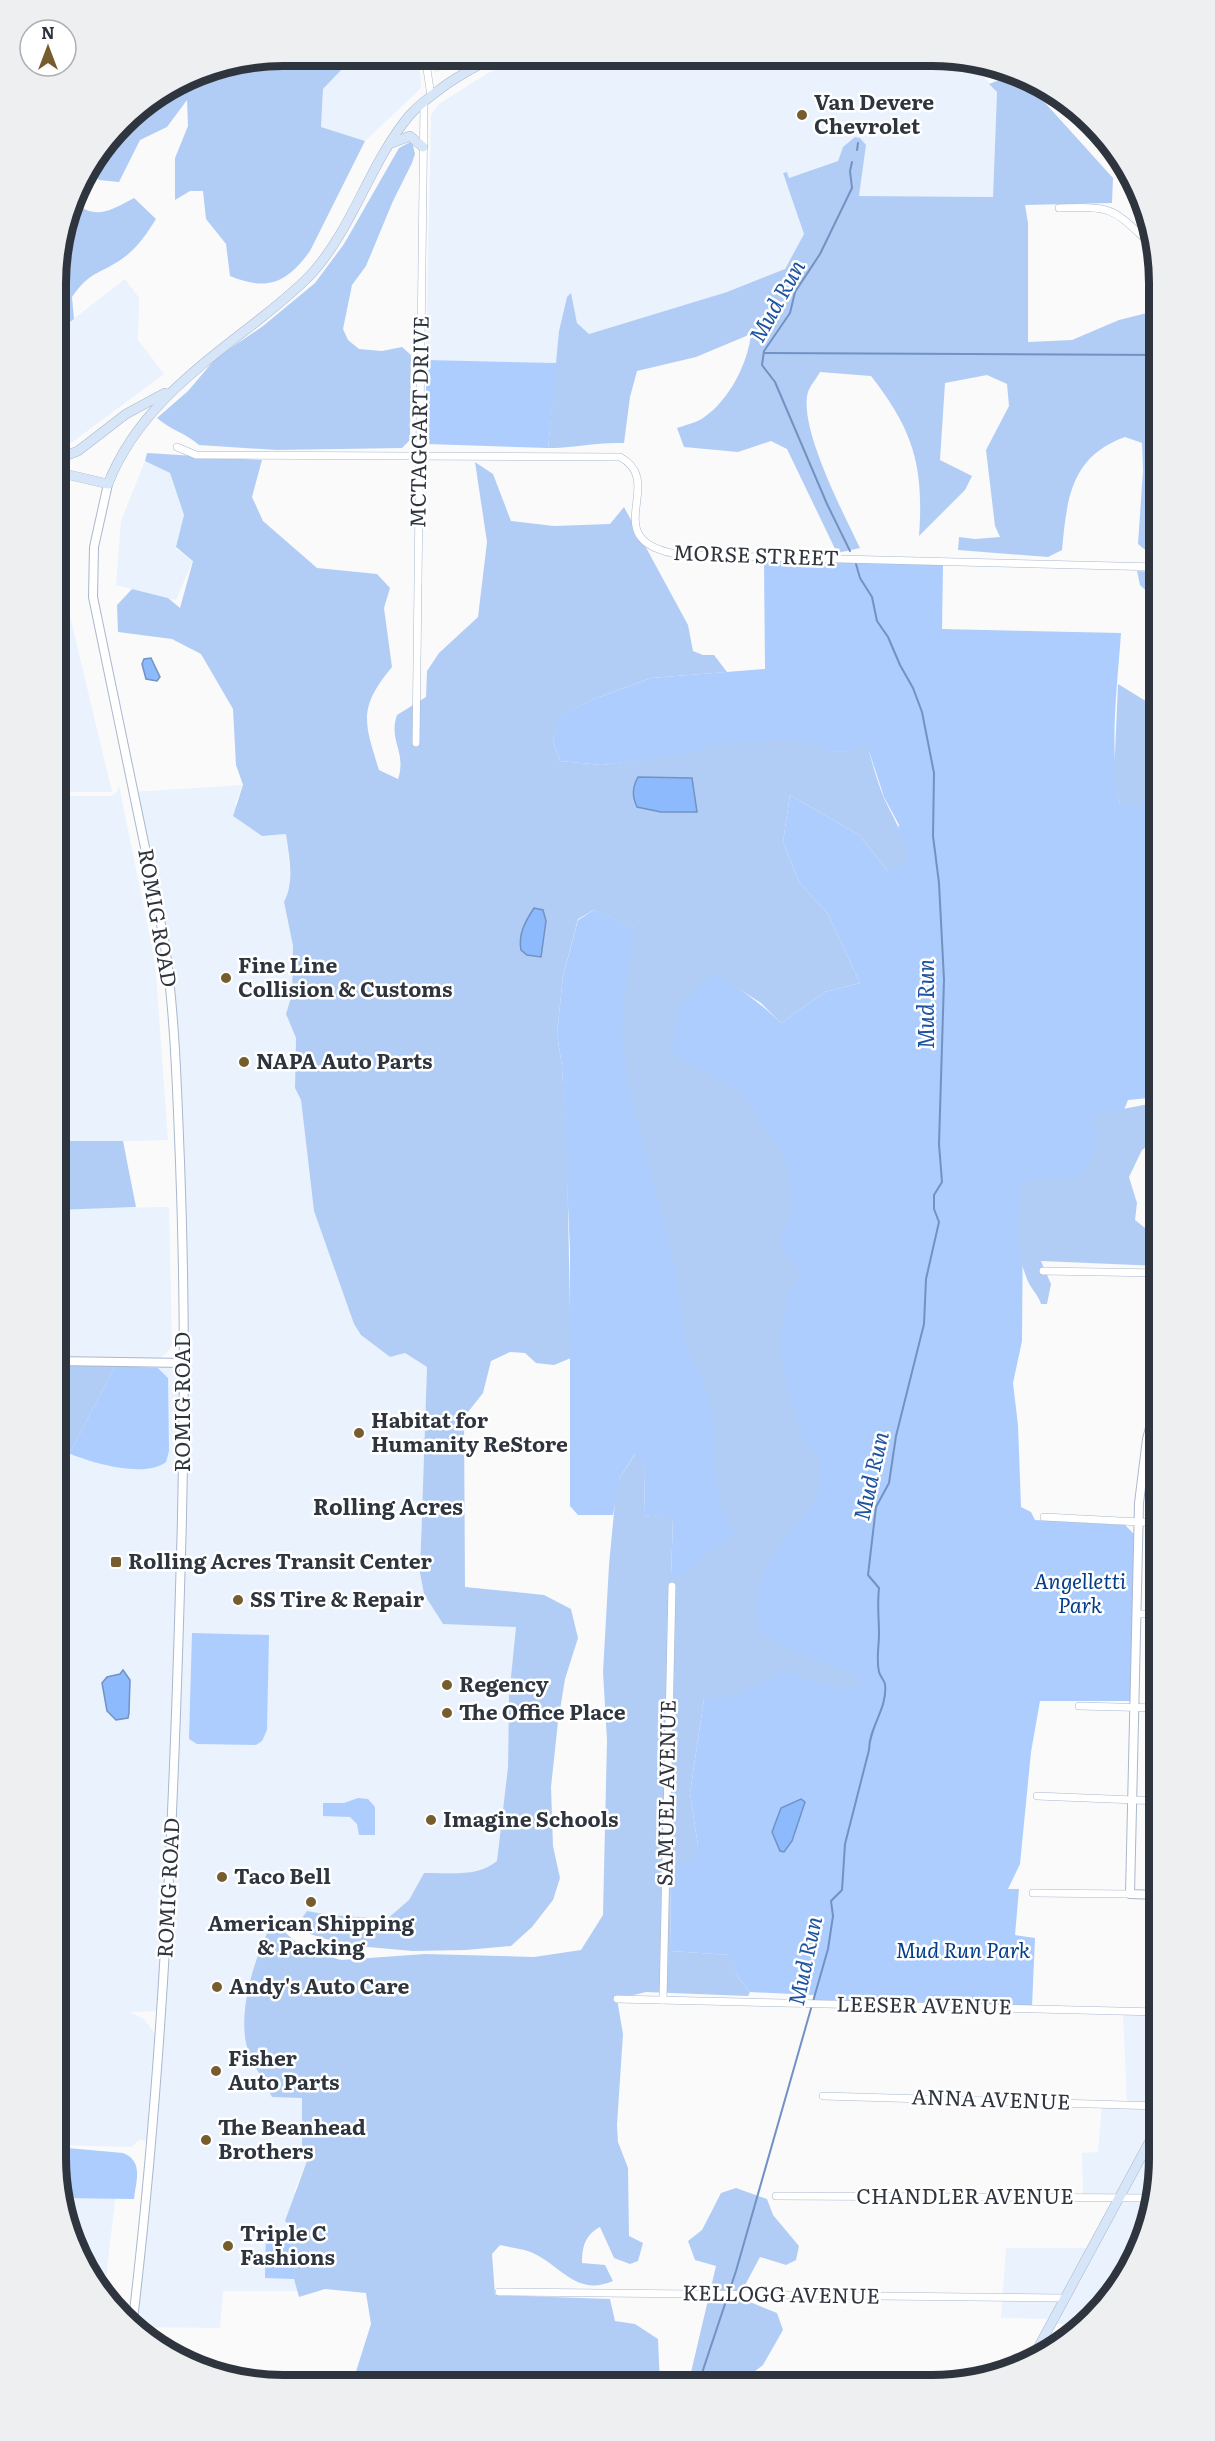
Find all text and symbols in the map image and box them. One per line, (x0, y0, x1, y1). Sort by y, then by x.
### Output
north arrow (18, 18, 78, 78)
text: N (41, 20, 55, 44)
place label: Van Devere Chevrolet (814, 85, 934, 140)
marker: Van Devere Chevrolet (795, 108, 809, 122)
water label: Mud Run (739, 253, 812, 348)
street label: MCTAGGART DRIVE (400, 315, 435, 528)
street label: MORSE STREET (672, 535, 840, 572)
street label: ROMIG ROAD (132, 846, 187, 989)
place label: Fine Line Collision & Customs (238, 948, 452, 1003)
water label: Mud Run (908, 959, 941, 1049)
marker: Fine Line Collision & Customs (219, 971, 233, 985)
place label: NAPA Auto Parts (256, 1044, 432, 1075)
marker: NAPA Auto Parts (237, 1055, 251, 1069)
street label: ROMIG ROAD (165, 1332, 196, 1472)
place label: Habitat for Humanity ReStore (371, 1403, 568, 1458)
marker: Habitat for Humanity ReStore (352, 1426, 366, 1440)
water label: Mud Run (843, 1428, 896, 1523)
district label: Rolling Acres (313, 1489, 463, 1522)
place label: Rolling Acres Transit Center (128, 1544, 433, 1575)
marker: Rolling Acres Transit Center (109, 1555, 123, 1569)
park label: Angelletti Park (1034, 1564, 1127, 1619)
place label: SS Tire & Repair (250, 1582, 425, 1613)
marker: SS Tire & Repair (231, 1593, 245, 1607)
place label: Regency (459, 1667, 549, 1698)
marker: Regency (440, 1678, 454, 1692)
place label: The Office Place (459, 1695, 626, 1726)
street label: SAMUEL AVENUE (647, 1700, 682, 1886)
marker: The Office Place (440, 1706, 454, 1720)
place label: Imagine Schools (443, 1802, 619, 1833)
marker: Imagine Schools (424, 1813, 438, 1827)
street label: ROMIG ROAD (147, 1817, 186, 1959)
place label: Taco Bell (234, 1859, 331, 1890)
marker: Taco Bell (215, 1870, 229, 1884)
marker: American Shipping & Packing (304, 1895, 318, 1909)
place label: American Shipping & Packing (208, 1906, 415, 1961)
water label: Mud Run (778, 1913, 829, 2008)
park label: Mud Run Park (896, 1933, 1031, 1964)
place label: Andy's Auto Care (229, 1969, 409, 2000)
marker: Andy's Auto Care (210, 1980, 224, 1994)
street label: LEESER AVENUE (836, 1986, 1012, 2021)
place label: Fisher Auto Parts (228, 2041, 340, 2096)
marker: Fisher Auto Parts (209, 2064, 223, 2078)
street label: ANNA AVENUE (911, 2079, 1071, 2116)
place label: The Beanhead Brothers (218, 2110, 366, 2165)
marker: The Beanhead Brothers (199, 2133, 213, 2147)
street label: CHANDLER AVENUE (856, 2179, 1074, 2210)
place label: Triple C Fashions (240, 2216, 335, 2271)
marker: Triple C Fashions (221, 2239, 235, 2253)
street label: KELLOGG AVENUE (682, 2275, 880, 2310)

